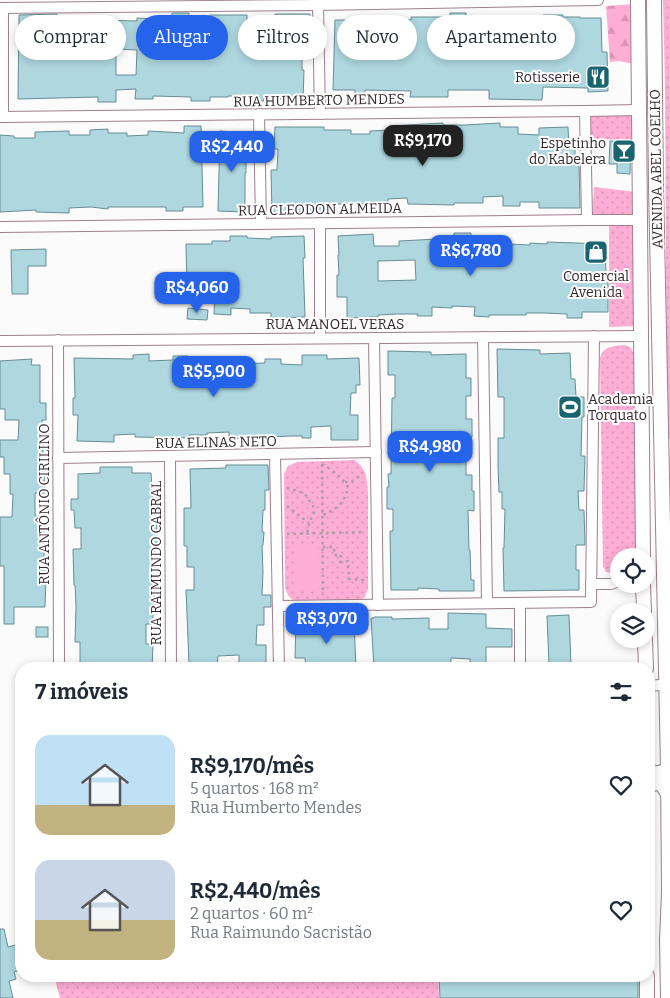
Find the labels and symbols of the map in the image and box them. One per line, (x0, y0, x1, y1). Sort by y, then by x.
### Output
restaurant icon: Rotisserie (585, 64, 611, 90)
place label: Rotisserie (515, 69, 580, 86)
street label: AVENIDA ABEL COELHO (647, 89, 666, 249)
street label: RUA HUMBERTO MENDES (233, 91, 405, 110)
pin: R$9,170 (377, 124, 469, 167)
pin: R$2,440 (186, 130, 278, 173)
place label: Espetinho do Kabelera (529, 135, 606, 168)
bar icon: Espetinho do Kabelera (611, 138, 637, 164)
street label: RUA CLEODON ALMEIDA (238, 200, 402, 219)
pin: R$6,780 (425, 234, 517, 277)
shop icon: Comercial Avenida (583, 239, 609, 265)
place label: Comercial Avenida (563, 268, 629, 301)
pin: R$4,060 (151, 272, 243, 314)
street label: RUA MANOEL VERAS (266, 316, 404, 333)
pin: R$5,900 (168, 356, 260, 398)
place label: Academia Torquato (588, 391, 654, 424)
sports icon: Academia Torquato (557, 394, 583, 420)
street label: RUA ANTÔNIO CIRILINO (35, 423, 53, 585)
pin: R$4,980 (384, 430, 476, 473)
street label: RUA ELINAS NETO (155, 433, 277, 452)
street label: RUA RAIMUNDO CABRAL (148, 480, 165, 645)
pin: R$3,070 (281, 602, 373, 645)

